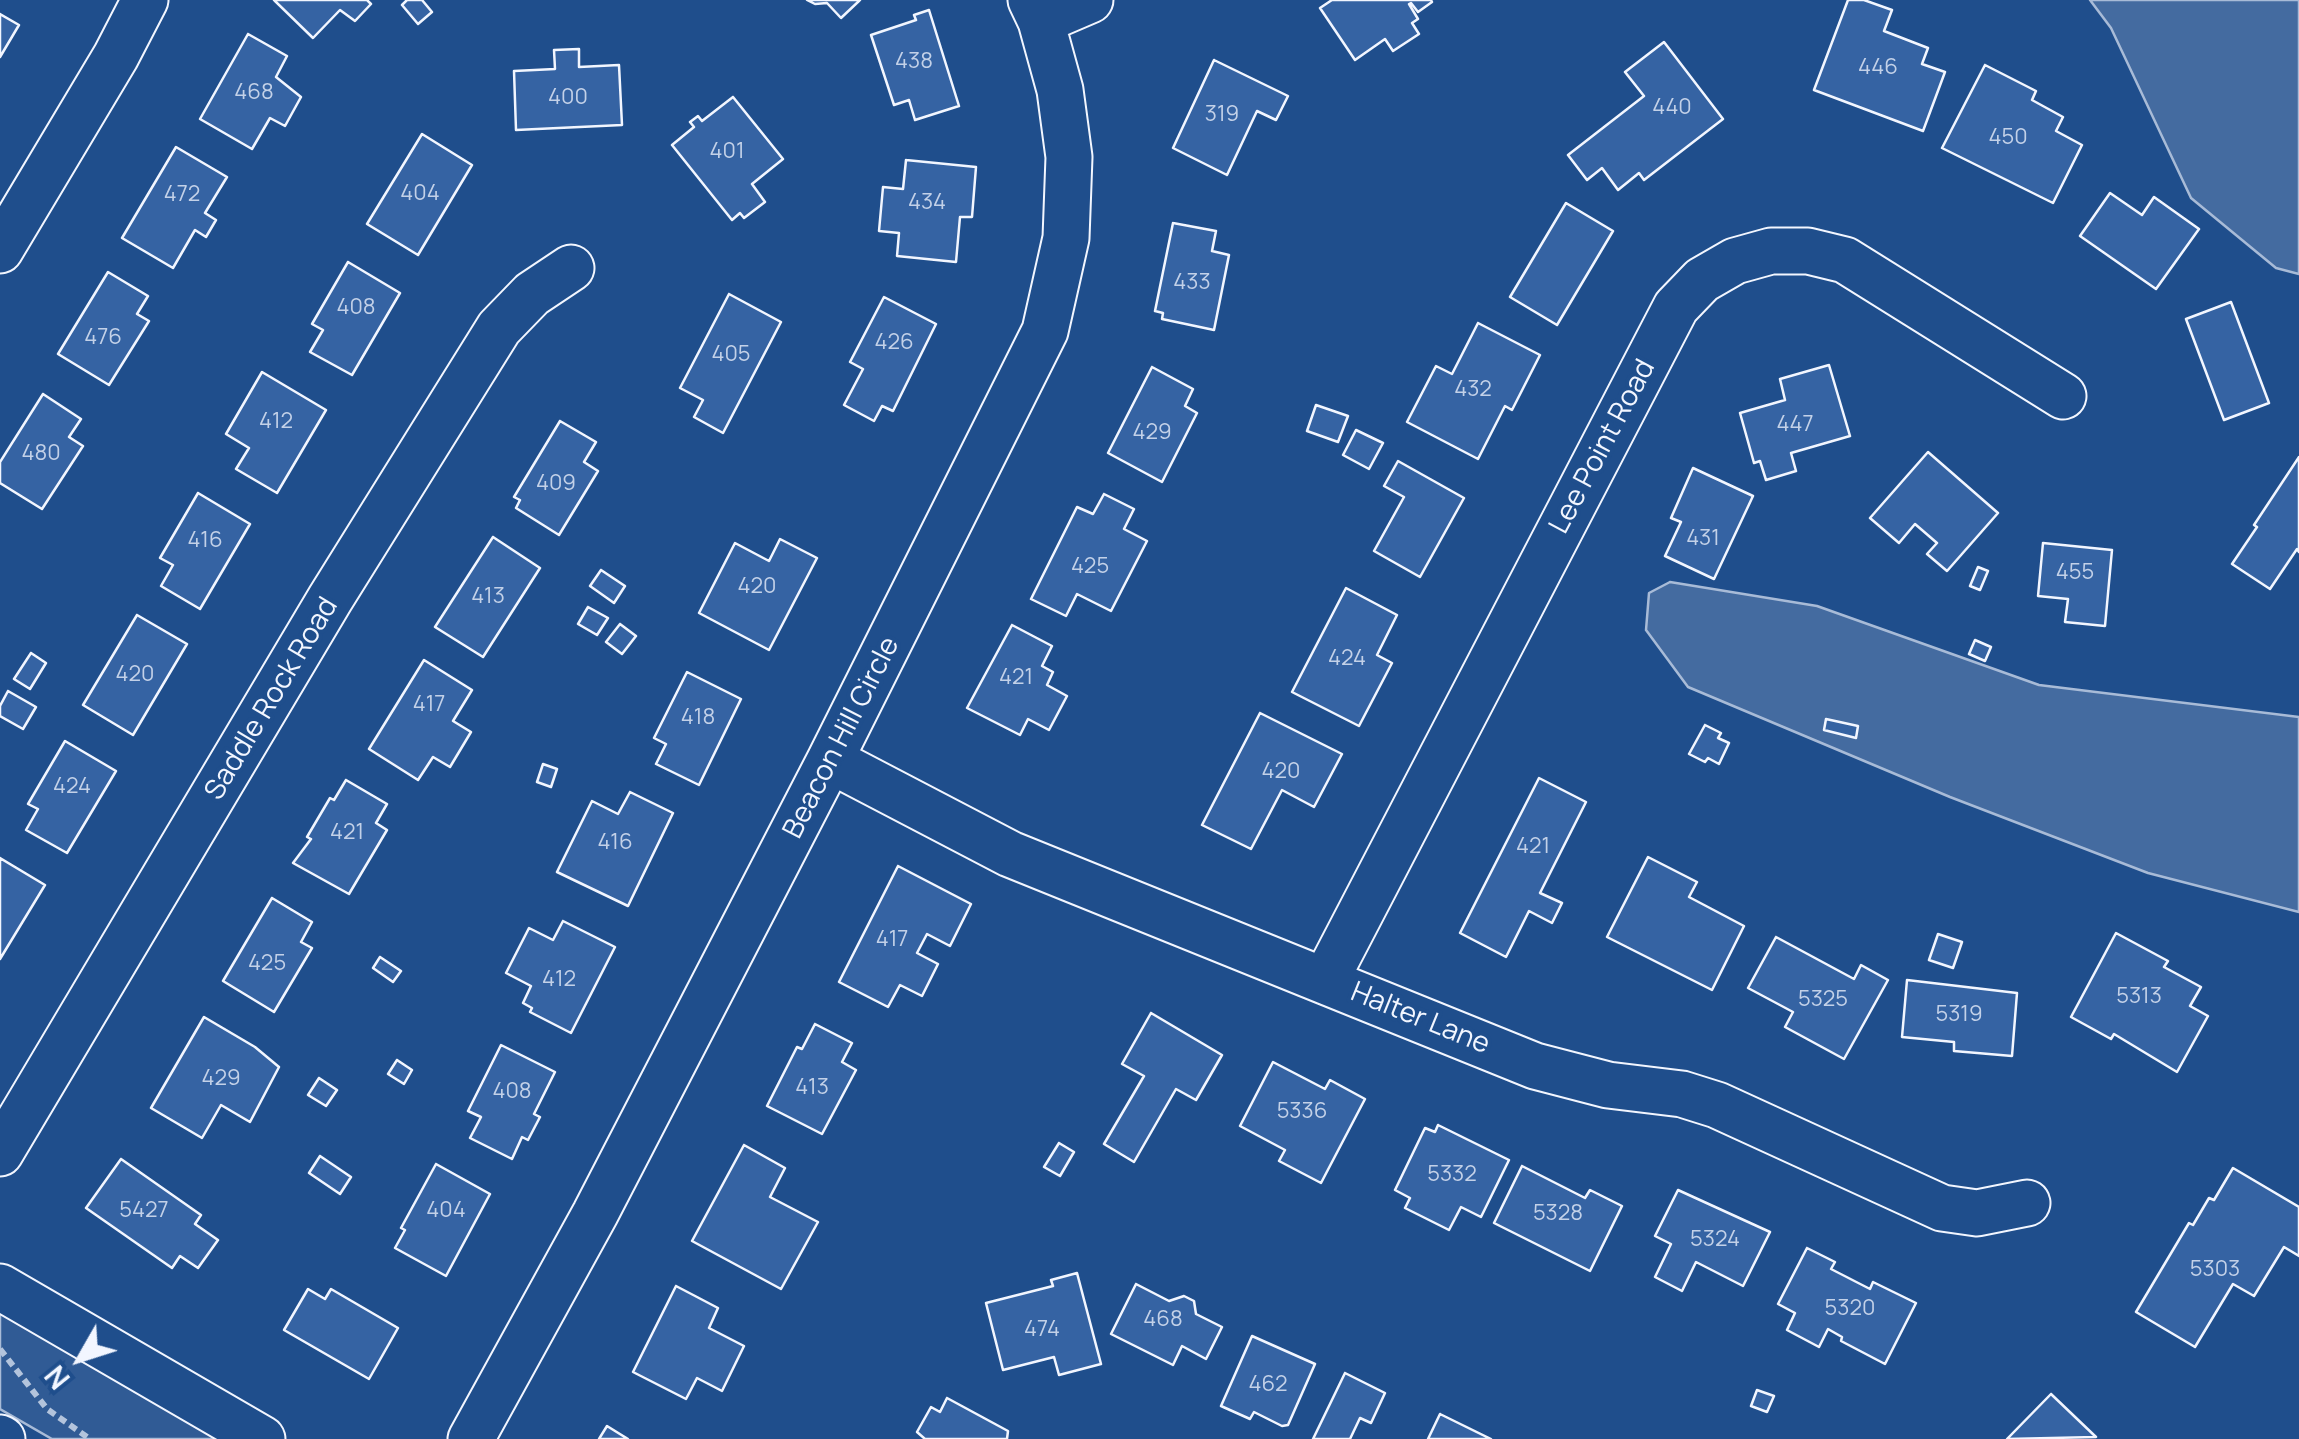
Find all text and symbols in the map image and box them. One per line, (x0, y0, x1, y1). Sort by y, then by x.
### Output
house number: 438 (895, 49, 933, 75)
house number: 446 (1858, 55, 1898, 81)
house number: 468 (234, 80, 274, 106)
house number: 400 (548, 85, 588, 111)
house number: 440 (1652, 95, 1692, 121)
house number: 319 (1205, 102, 1239, 128)
house number: 450 (1988, 125, 2028, 151)
house number: 401 (710, 139, 744, 165)
house number: 404 (400, 181, 440, 207)
house number: 472 (164, 182, 200, 208)
house number: 434 (908, 190, 946, 216)
house number: 433 (1173, 270, 1211, 296)
house number: 408 (336, 295, 376, 321)
house number: 476 (84, 325, 122, 351)
house number: 426 (874, 330, 914, 356)
house number: 405 (711, 342, 751, 368)
street label: Lee Point Road (1543, 354, 1663, 540)
house number: 432 (1454, 377, 1492, 403)
house number: 412 (259, 409, 293, 435)
house number: 447 (1776, 412, 1814, 438)
house number: 429 (1132, 420, 1172, 446)
house number: 480 (21, 441, 61, 467)
house number: 409 (536, 471, 576, 497)
house number: 431 (1686, 526, 1720, 552)
house number: 416 (187, 528, 223, 554)
house number: 425 (1071, 554, 1109, 580)
house number: 455 (2056, 560, 2094, 586)
house number: 420 (738, 574, 776, 600)
house number: 413 (471, 584, 505, 610)
street label: Saddle Rock Road (198, 592, 346, 806)
street label: Beacon Hill Circle (777, 632, 907, 844)
house number: 424 (1328, 646, 1366, 672)
house number: 420 (116, 662, 154, 688)
house number: 421 (999, 665, 1033, 691)
house number: 417 (413, 692, 445, 718)
house number: 418 (681, 705, 715, 731)
house number: 420 (1262, 759, 1300, 785)
house number: 424 (53, 774, 91, 800)
house number: 421 (330, 820, 364, 846)
house number: 416 (597, 830, 633, 856)
house number: 421 (1516, 834, 1550, 860)
house number: 417 (876, 927, 908, 953)
house number: 425 (248, 951, 286, 977)
house number: 412 (542, 967, 576, 993)
street label: Halter Lane (1346, 976, 1494, 1062)
house number: 5313 (2116, 984, 2162, 1010)
house number: 5325 (1798, 987, 1848, 1013)
house number: 5319 (1935, 1002, 1983, 1028)
house number: 429 (201, 1066, 241, 1092)
house number: 413 (795, 1075, 829, 1101)
house number: 408 (492, 1079, 532, 1105)
house number: 5336 (1277, 1099, 1327, 1125)
house number: 5332 (1427, 1162, 1477, 1188)
house number: 5427 (119, 1198, 169, 1224)
house number: 404 (426, 1198, 466, 1224)
house number: 5328 (1533, 1201, 1583, 1227)
house number: 5324 (1690, 1227, 1740, 1253)
house number: 5303 (2190, 1257, 2240, 1283)
house number: 5320 (1825, 1296, 1875, 1322)
house number: 468 (1143, 1307, 1183, 1333)
north arrow (30, 1309, 130, 1409)
house number: 474 (1024, 1317, 1060, 1343)
text: N (36, 1358, 78, 1398)
house number: 462 (1248, 1372, 1288, 1398)

